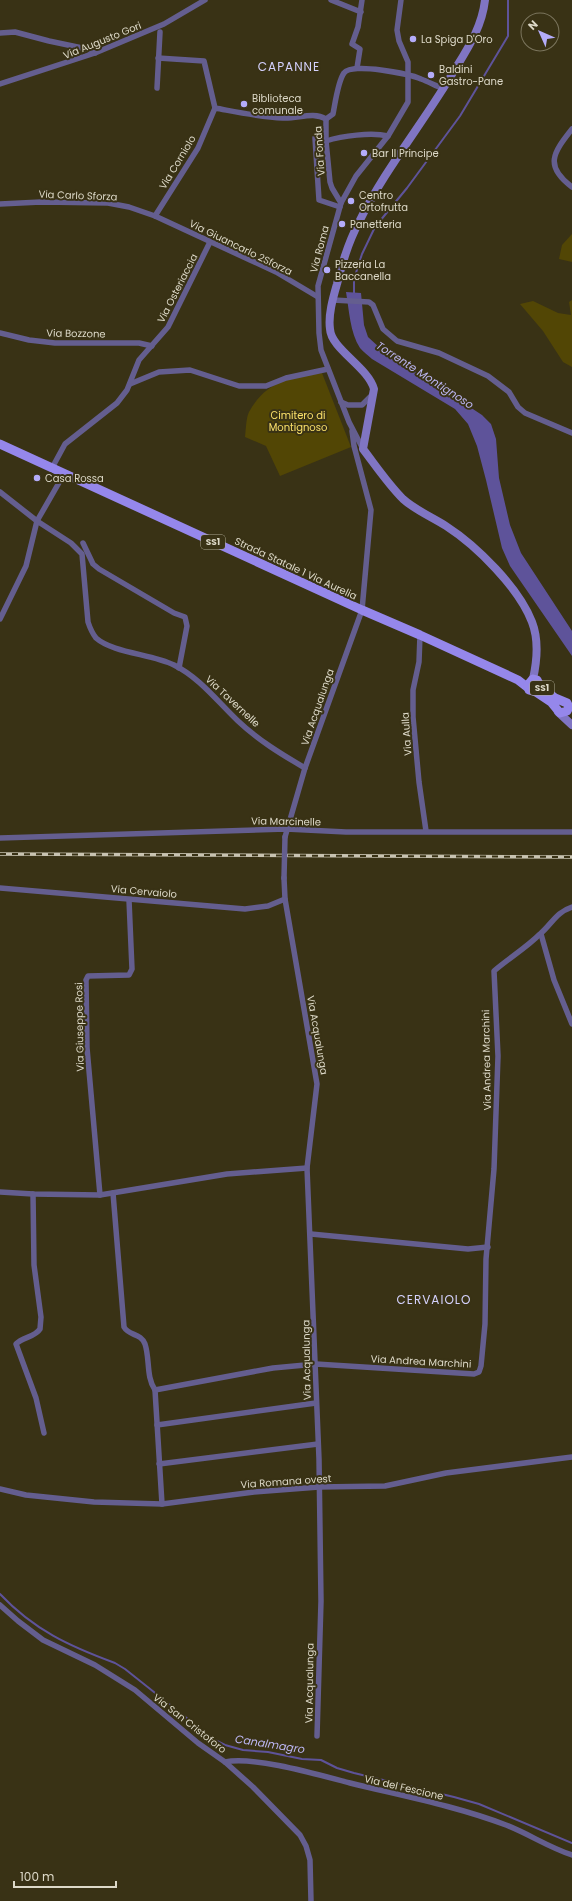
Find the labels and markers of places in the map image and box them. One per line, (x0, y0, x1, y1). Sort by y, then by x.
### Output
place label: La Spiga D'Oro (421, 32, 493, 47)
marker: La Spiga D'Oro (408, 34, 418, 44)
place label: Baldini Gastro-Pane (439, 62, 503, 89)
marker: Baldini Gastro-Pane (426, 70, 436, 80)
place label: Biblioteca comunale (252, 91, 303, 118)
marker: Biblioteca comunale (239, 99, 249, 109)
place label: Bar Il Principe (372, 146, 439, 161)
marker: Bar Il Principe (359, 148, 369, 158)
place label: Centro Ortofrutta (359, 188, 408, 215)
marker: Centro Ortofrutta (346, 196, 356, 206)
place label: Panetteria (350, 217, 402, 232)
marker: Panetteria (337, 219, 347, 229)
place label: Pizzeria La Baccanella (335, 257, 391, 284)
marker: Pizzeria La Baccanella (322, 265, 332, 275)
place label: Casa Rossa (45, 471, 104, 486)
marker: Casa Rossa (32, 473, 42, 483)

